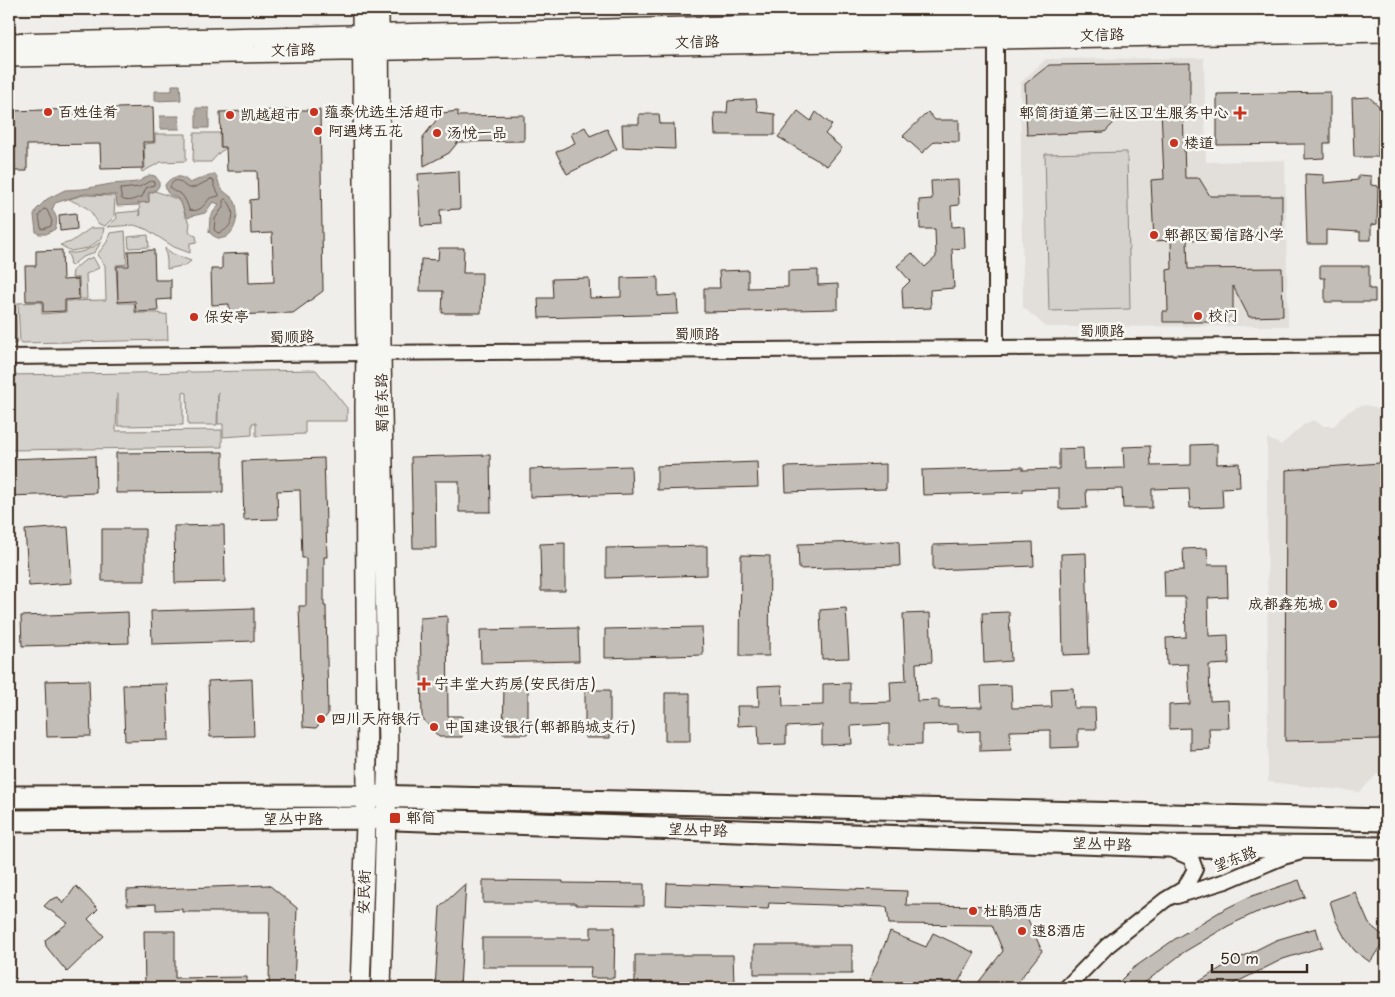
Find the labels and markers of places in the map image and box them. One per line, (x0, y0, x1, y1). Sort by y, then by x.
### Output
place label: 百姓佳肴 (58, 99, 118, 122)
place label: 蕴泰优选生活超市 (324, 99, 444, 122)
place label: 郫筒街道第二社区卫生服务中心 (1019, 100, 1229, 123)
place label: 凯越超市 (240, 102, 300, 125)
marker: 百姓佳肴 (42, 106, 54, 118)
marker: 蕴泰优选生活超市 (308, 106, 320, 118)
marker: 郫筒街道第二社区卫生服务中心 (1233, 106, 1247, 120)
marker: 凯越超市 (224, 109, 236, 121)
place label: 阿遇烤五花 (328, 118, 403, 141)
place label: 汤悦一品 (447, 120, 507, 143)
marker: 阿遇烤五花 (312, 125, 324, 137)
marker: 汤悦一品 (431, 127, 443, 139)
place label: 楼道 (1184, 130, 1214, 153)
marker: 楼道 (1168, 137, 1180, 149)
place label: 郫都区蜀信路小学 (1164, 222, 1284, 245)
marker: 郫都区蜀信路小学 (1148, 229, 1160, 241)
place label: 校门 (1208, 303, 1238, 326)
place label: 保安亭 (204, 304, 249, 327)
marker: 校门 (1192, 310, 1204, 322)
marker: 保安亭 (188, 311, 200, 323)
place label: 成都鑫苑城 (1248, 591, 1323, 614)
marker: 成都鑫苑城 (1327, 598, 1339, 610)
place label: 宁丰堂大药房(安民街店) (434, 671, 596, 694)
marker: 宁丰堂大药房(安民街店) (418, 678, 430, 690)
place label: 四川天府银行 (331, 706, 421, 729)
marker: 四川天府银行 (315, 713, 327, 725)
place label: 中国建设银行(郫都鹃城支行) (444, 714, 636, 737)
marker: 中国建设银行(郫都鹃城支行) (428, 721, 440, 733)
place label: 郫筒 (406, 805, 436, 828)
marker: 郫筒 (388, 811, 402, 825)
place label: 杜鹃酒店 (983, 898, 1043, 921)
marker: 杜鹃酒店 (967, 905, 979, 917)
place label: 速8酒店 (1032, 918, 1086, 941)
marker: 速8酒店 (1016, 925, 1028, 937)

